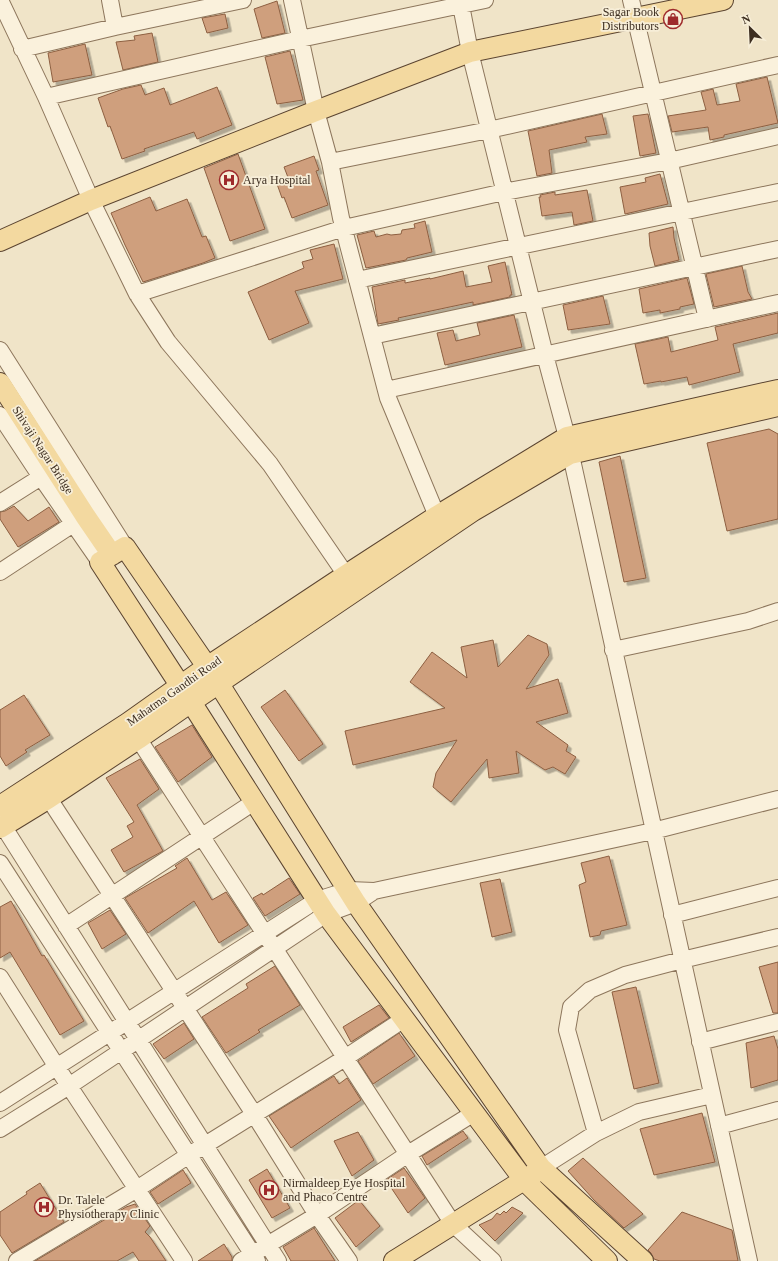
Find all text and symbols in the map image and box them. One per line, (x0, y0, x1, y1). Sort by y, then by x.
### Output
place label: Sagar Book Distributors (602, 5, 659, 33)
shop icon: Sagar Book Distributors (662, 8, 684, 30)
north arrow (730, 8, 770, 48)
text: N (740, 12, 752, 26)
hospital icon: Arya Hospital (218, 169, 240, 191)
place label: Arya Hospital (243, 173, 311, 187)
street label: Shivaji Nagar Bridge (9, 403, 77, 497)
street label: Mahatma Gandhi Road (124, 653, 224, 729)
place label: Nirmaldeep Eye Hospital and Phaco Centre (283, 1176, 406, 1204)
hospital icon: Nirmaldeep Eye Hospital and Phaco Centre (258, 1179, 280, 1201)
place label: Dr. Talele Physiotherapy Clinic (58, 1193, 159, 1221)
hospital icon: Dr. Talele Physiotherapy Clinic (33, 1196, 55, 1218)

